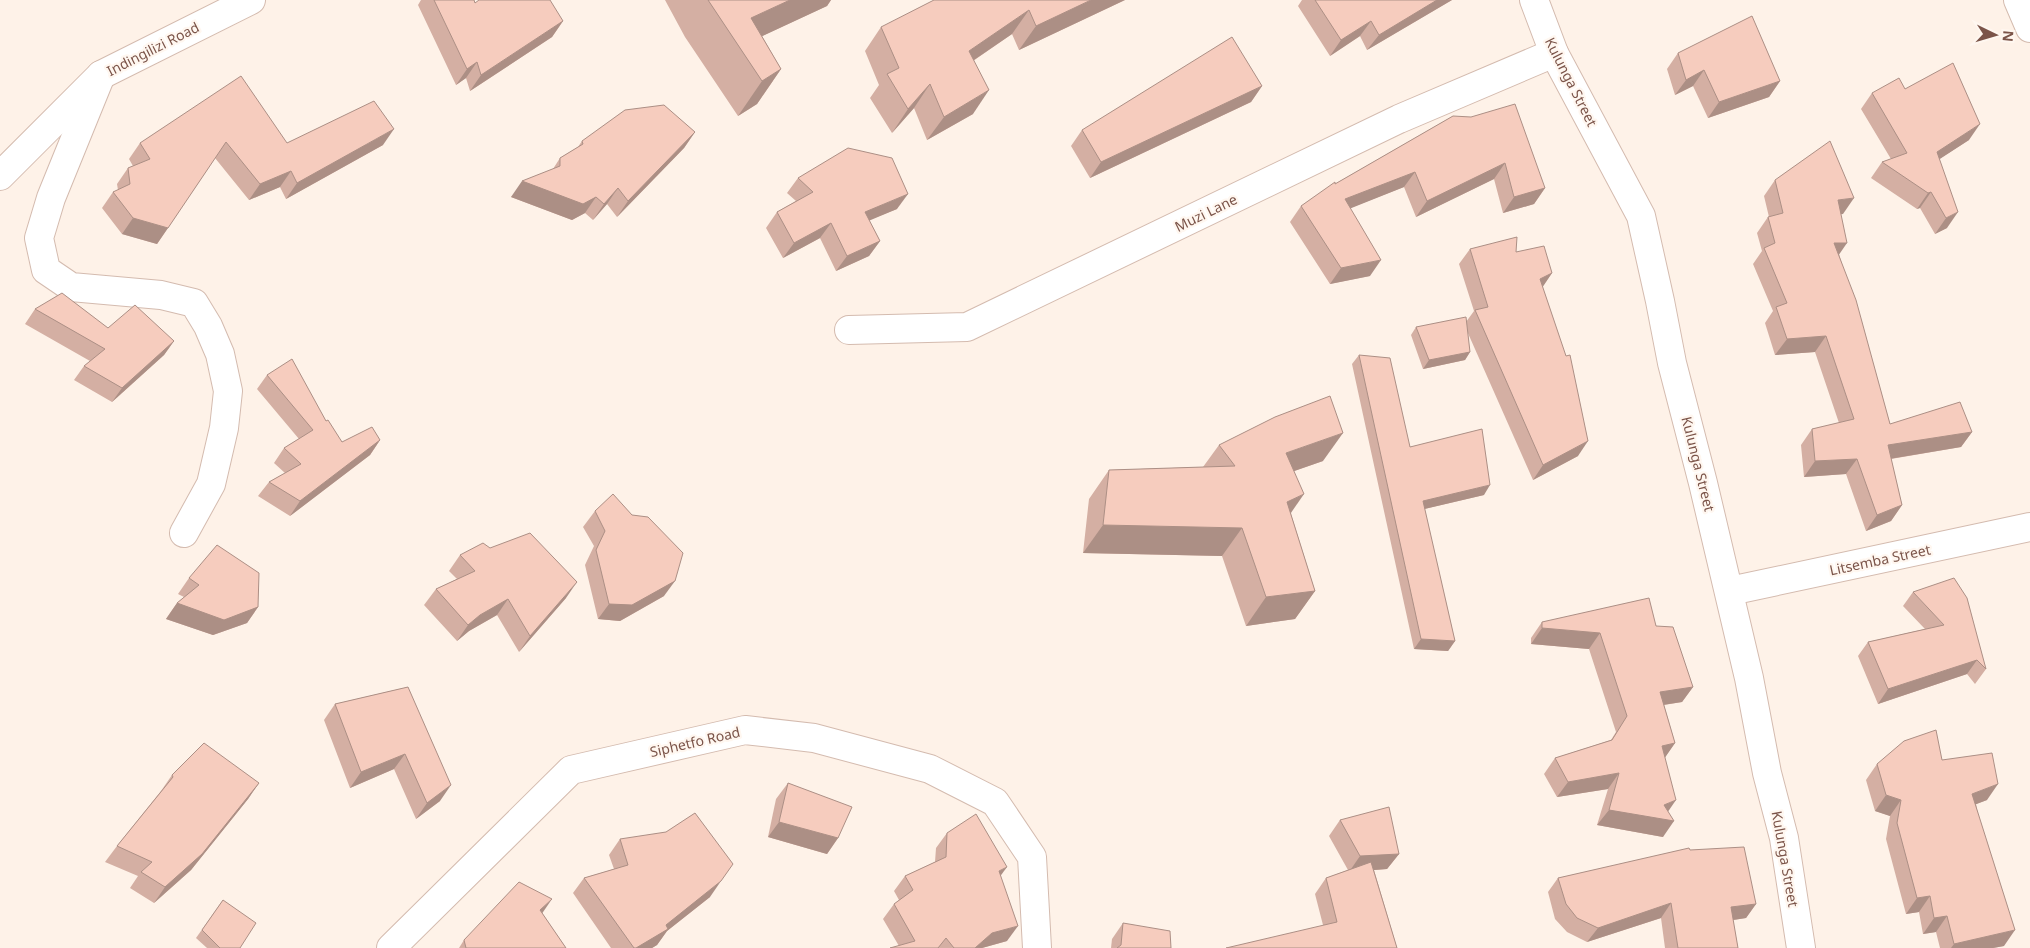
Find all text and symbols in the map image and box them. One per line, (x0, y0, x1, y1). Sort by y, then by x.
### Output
north arrow (1970, 10, 2020, 60)
street label: Indingilizi Road (103, 17, 202, 80)
text: N (1998, 30, 2018, 43)
street label: Kulunga Street (1541, 34, 1602, 129)
street label: Muzi Lane (1172, 189, 1240, 236)
street label: Kulunga Street (1677, 414, 1719, 513)
street label: Litsemba Street (1828, 540, 1932, 579)
street label: Siphetfo Road (648, 722, 742, 761)
street label: Kulunga Street (1768, 809, 1803, 909)

